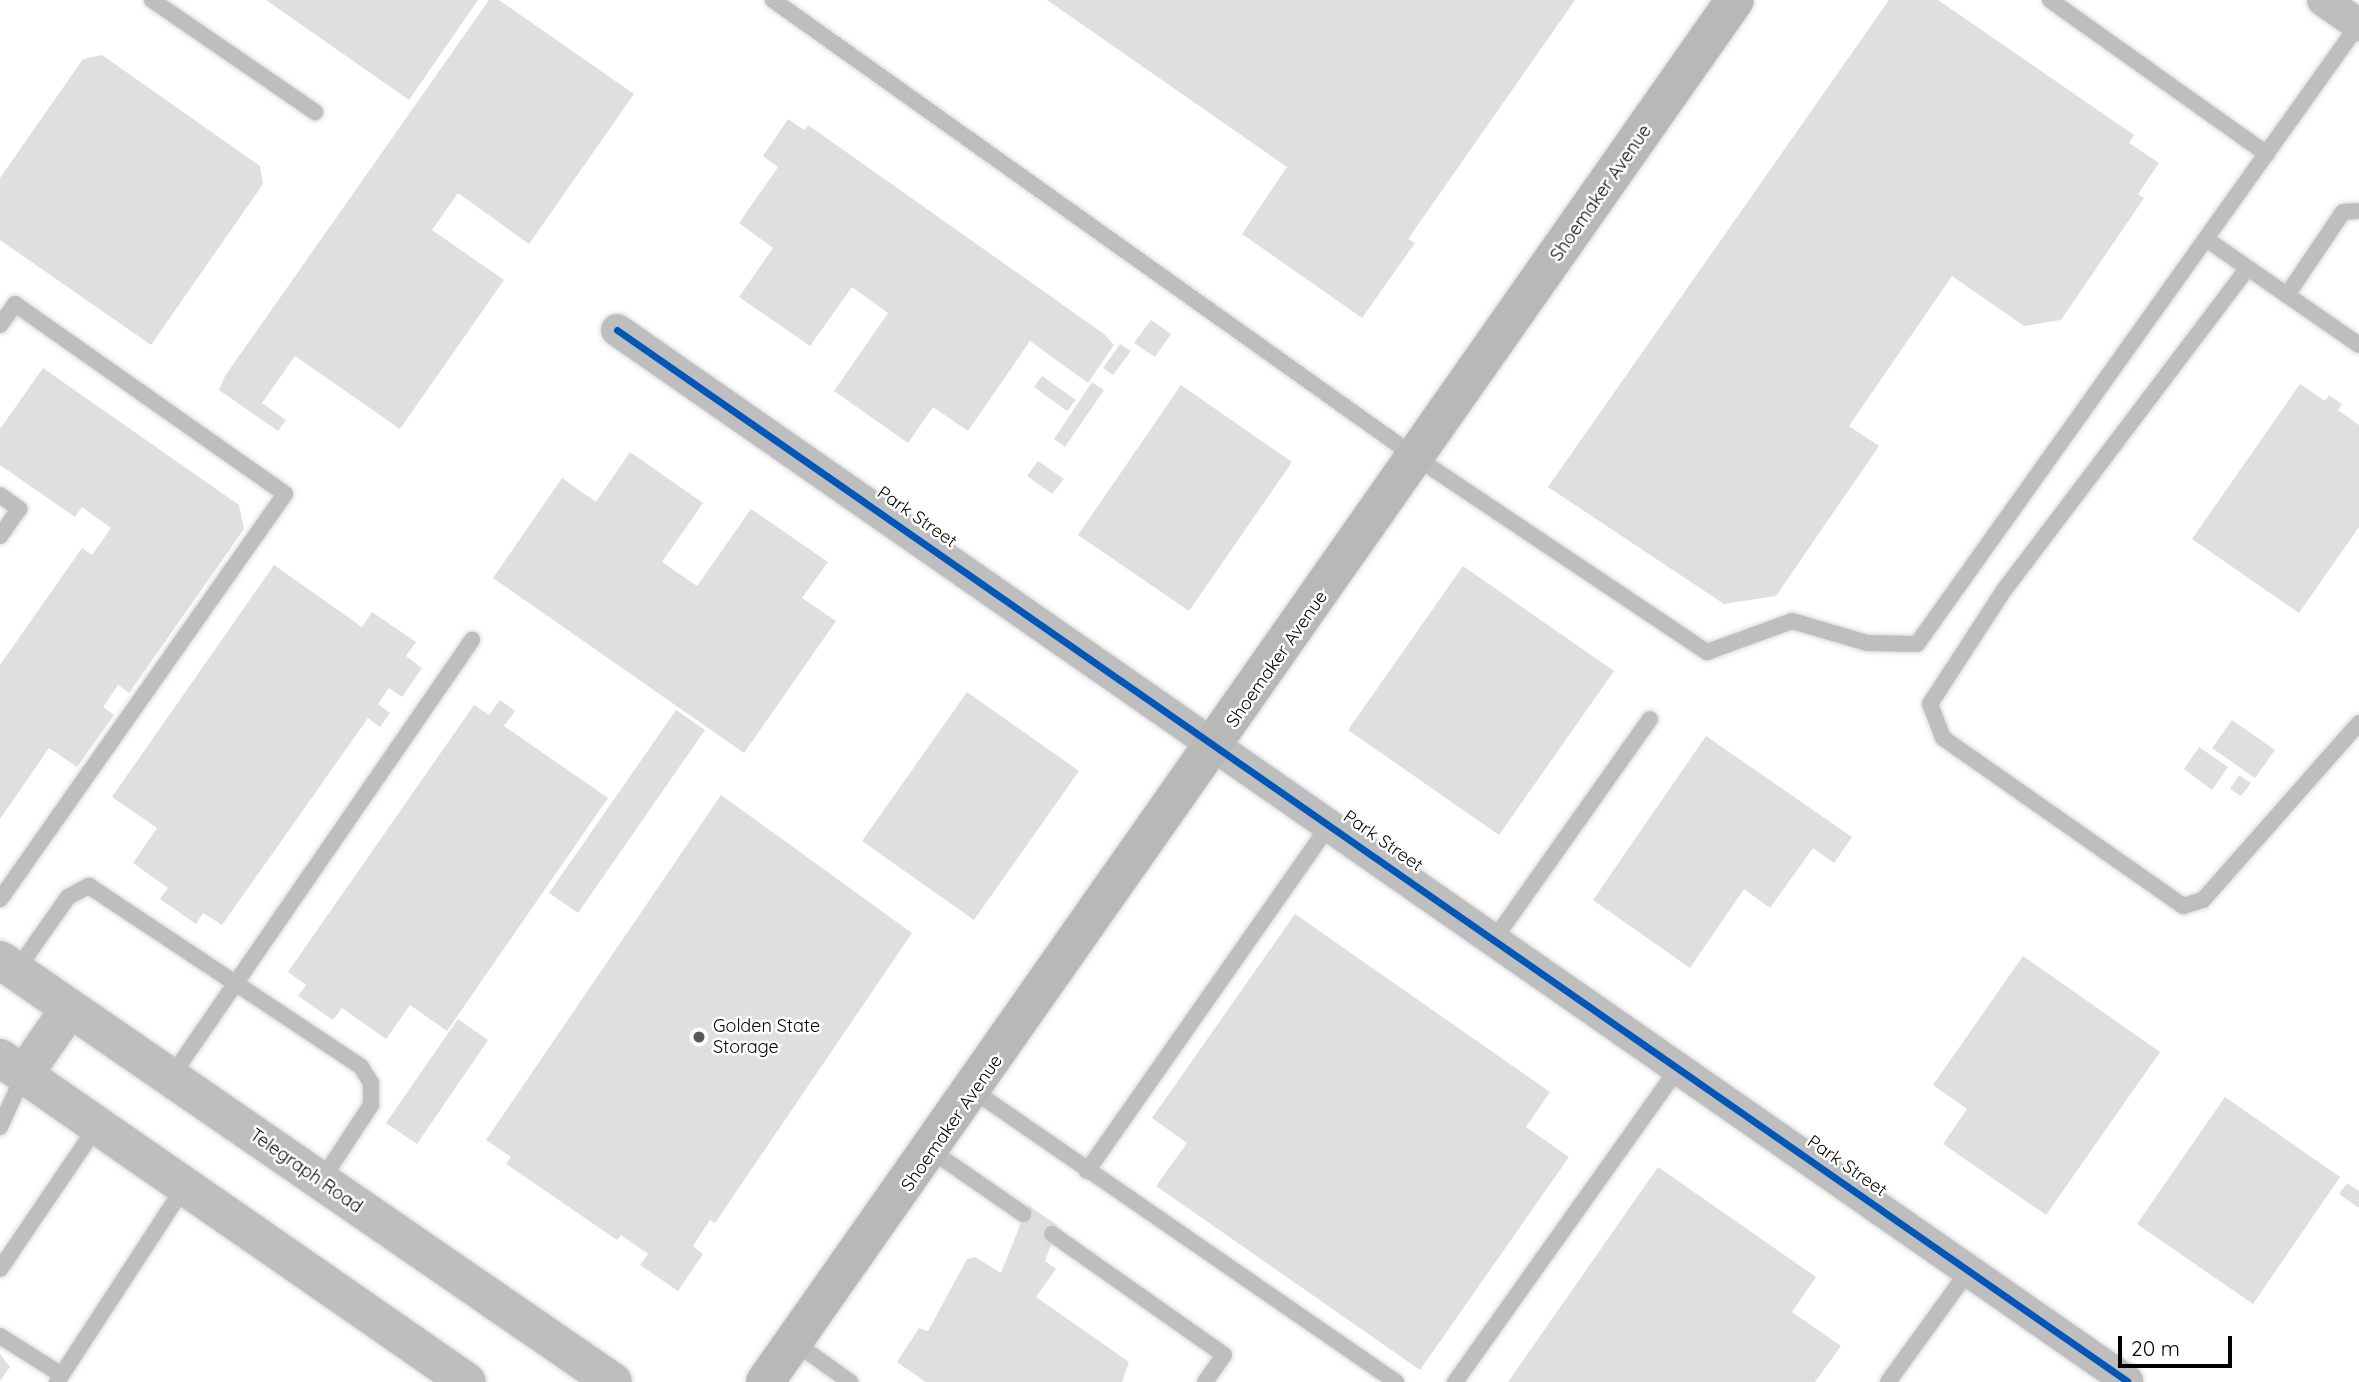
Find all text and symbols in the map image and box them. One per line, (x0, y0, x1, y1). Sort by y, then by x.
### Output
street label: Shoemaker Avenue (1546, 121, 1656, 265)
street label: Park Street (873, 482, 961, 552)
street label: Shoemaker Avenue (1222, 587, 1332, 731)
street label: Park Street (1339, 806, 1427, 876)
place label: Golden State Storage (713, 1016, 820, 1058)
marker: Golden State Storage (691, 1029, 707, 1045)
street label: Shoemaker Avenue (897, 1051, 1007, 1195)
street label: Telegraph Road (246, 1124, 366, 1218)
street label: Park Street (1803, 1131, 1891, 1201)
scale bar (2121, 1322, 2235, 1366)
text: 20 m (2131, 1335, 2180, 1361)

